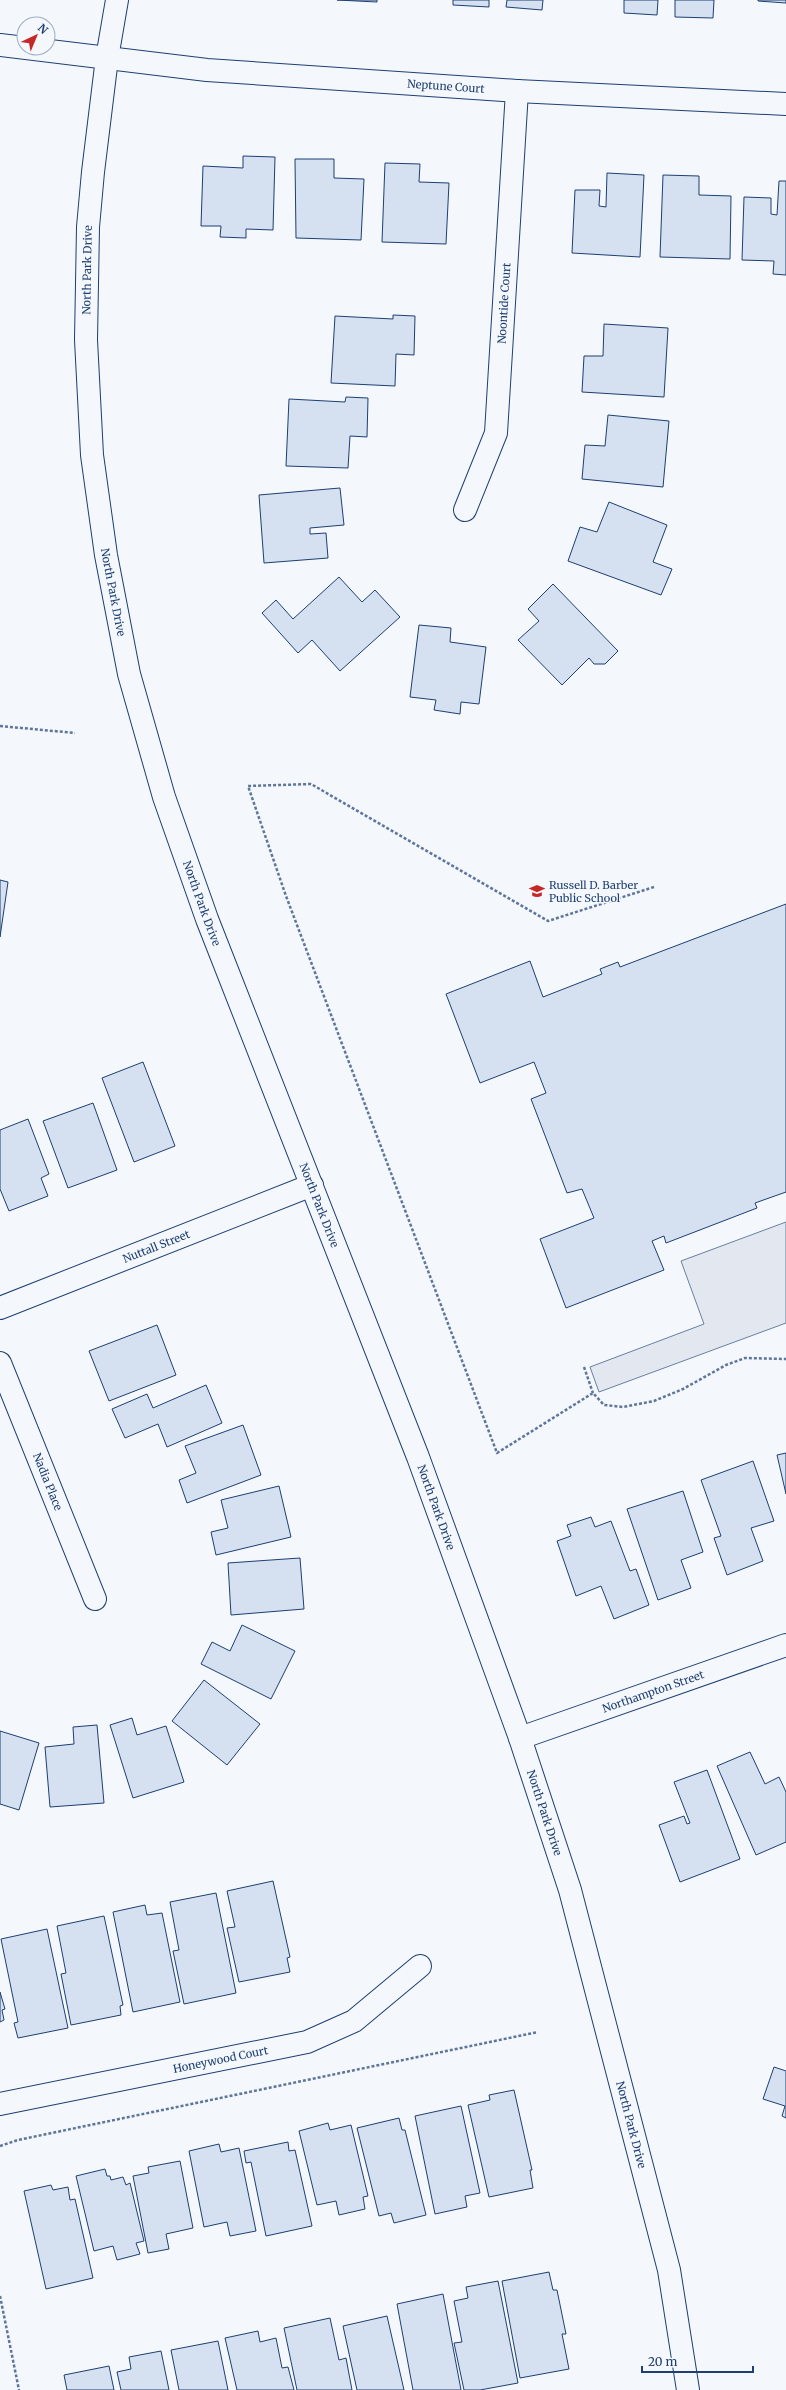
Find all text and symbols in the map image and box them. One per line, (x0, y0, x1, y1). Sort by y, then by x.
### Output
north arrow (16, 16, 56, 56)
text: N (35, 21, 51, 37)
street label: Neptune Court (407, 77, 486, 96)
street label: North Park Drive (79, 225, 95, 315)
street label: Noontide Court (494, 262, 513, 344)
street label: North Park Drive (98, 547, 129, 638)
street label: North Park Drive (180, 859, 224, 948)
place label: Russell D. Barber Public School (549, 878, 638, 905)
school or university icon: Russell D. Barber Public School (528, 882, 546, 900)
street label: North Park Drive (296, 1161, 342, 1250)
street label: Nuttall Street (121, 1227, 192, 1266)
street label: Nadia Place (30, 1451, 66, 1513)
street label: North Park Drive (414, 1463, 458, 1552)
street label: Northampton Street (600, 1667, 706, 1716)
street label: North Park Drive (524, 1768, 565, 1858)
street label: Honeywood Court (172, 2043, 270, 2076)
street label: North Park Drive (613, 2080, 649, 2170)
scale bar (642, 2348, 753, 2374)
text: 20 m (648, 2354, 677, 2369)

